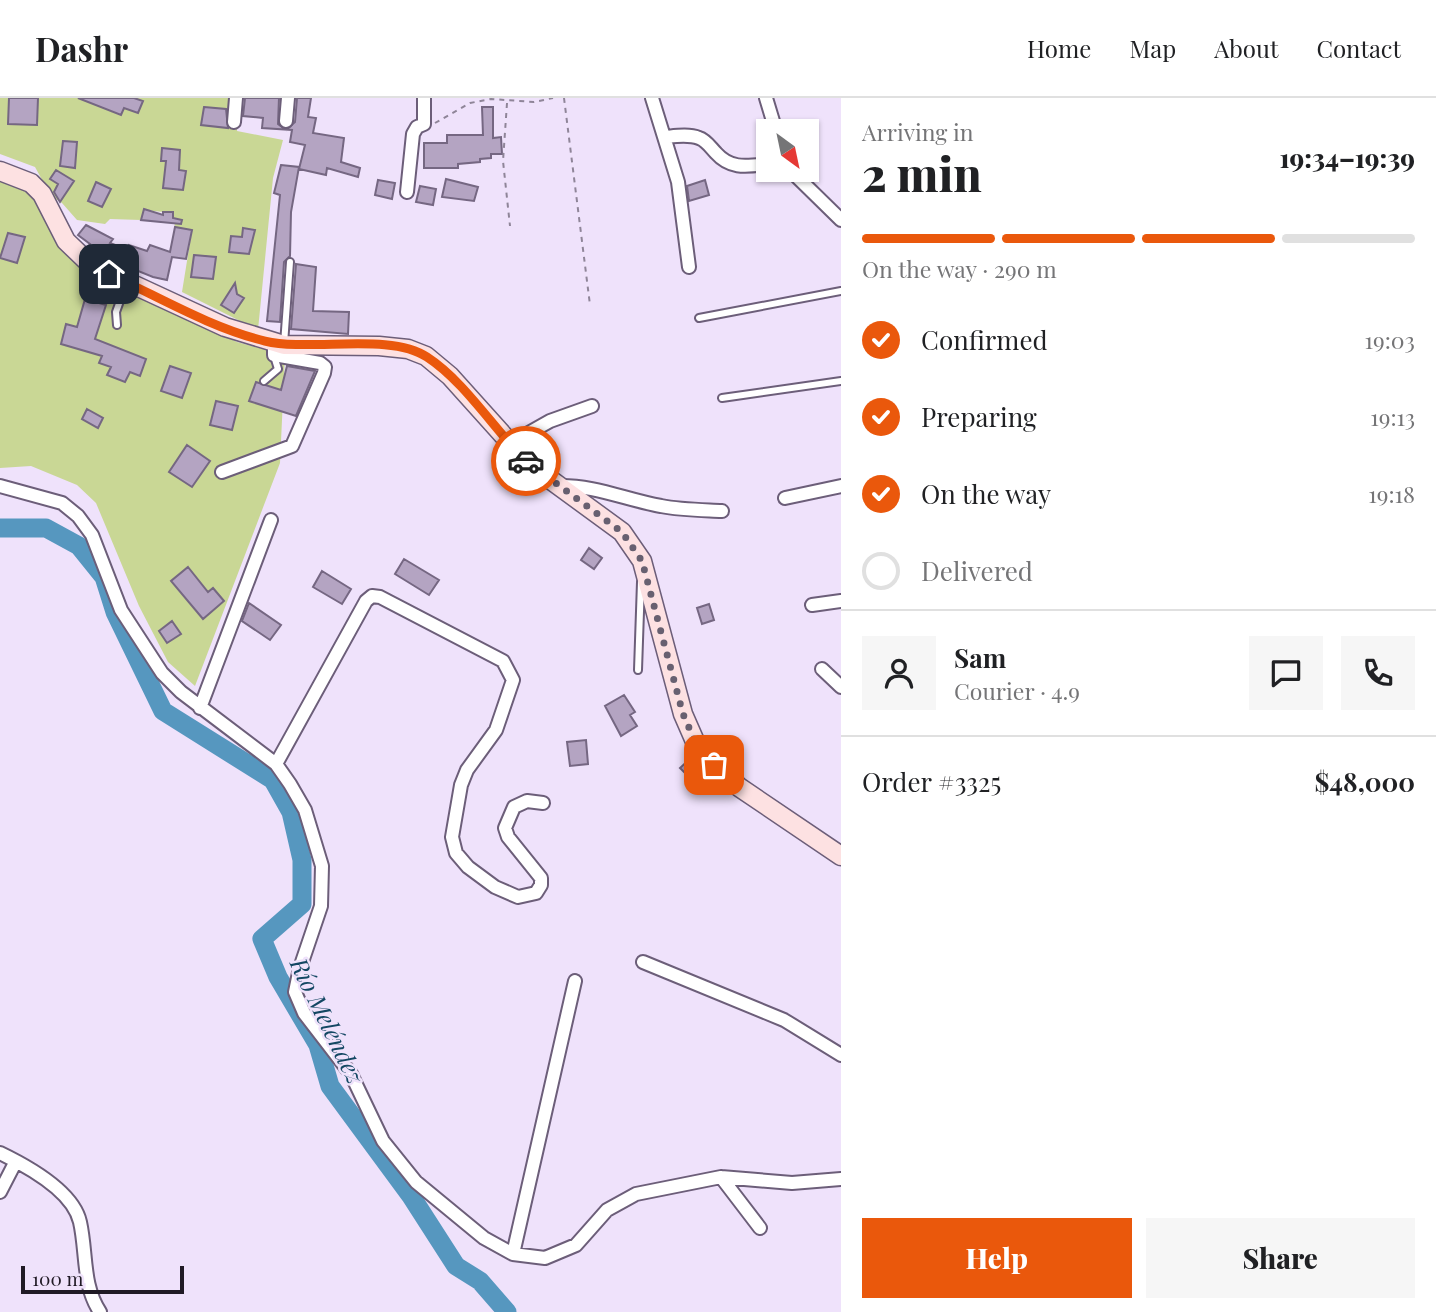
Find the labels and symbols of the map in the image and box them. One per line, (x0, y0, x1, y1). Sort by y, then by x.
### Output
north arrow (756, 119, 819, 182)
pin (79, 244, 139, 304)
courier (491, 426, 561, 496)
pin (684, 735, 744, 795)
water label: Río Meléndez (283, 951, 373, 1089)
scale bar (21, 1263, 184, 1295)

